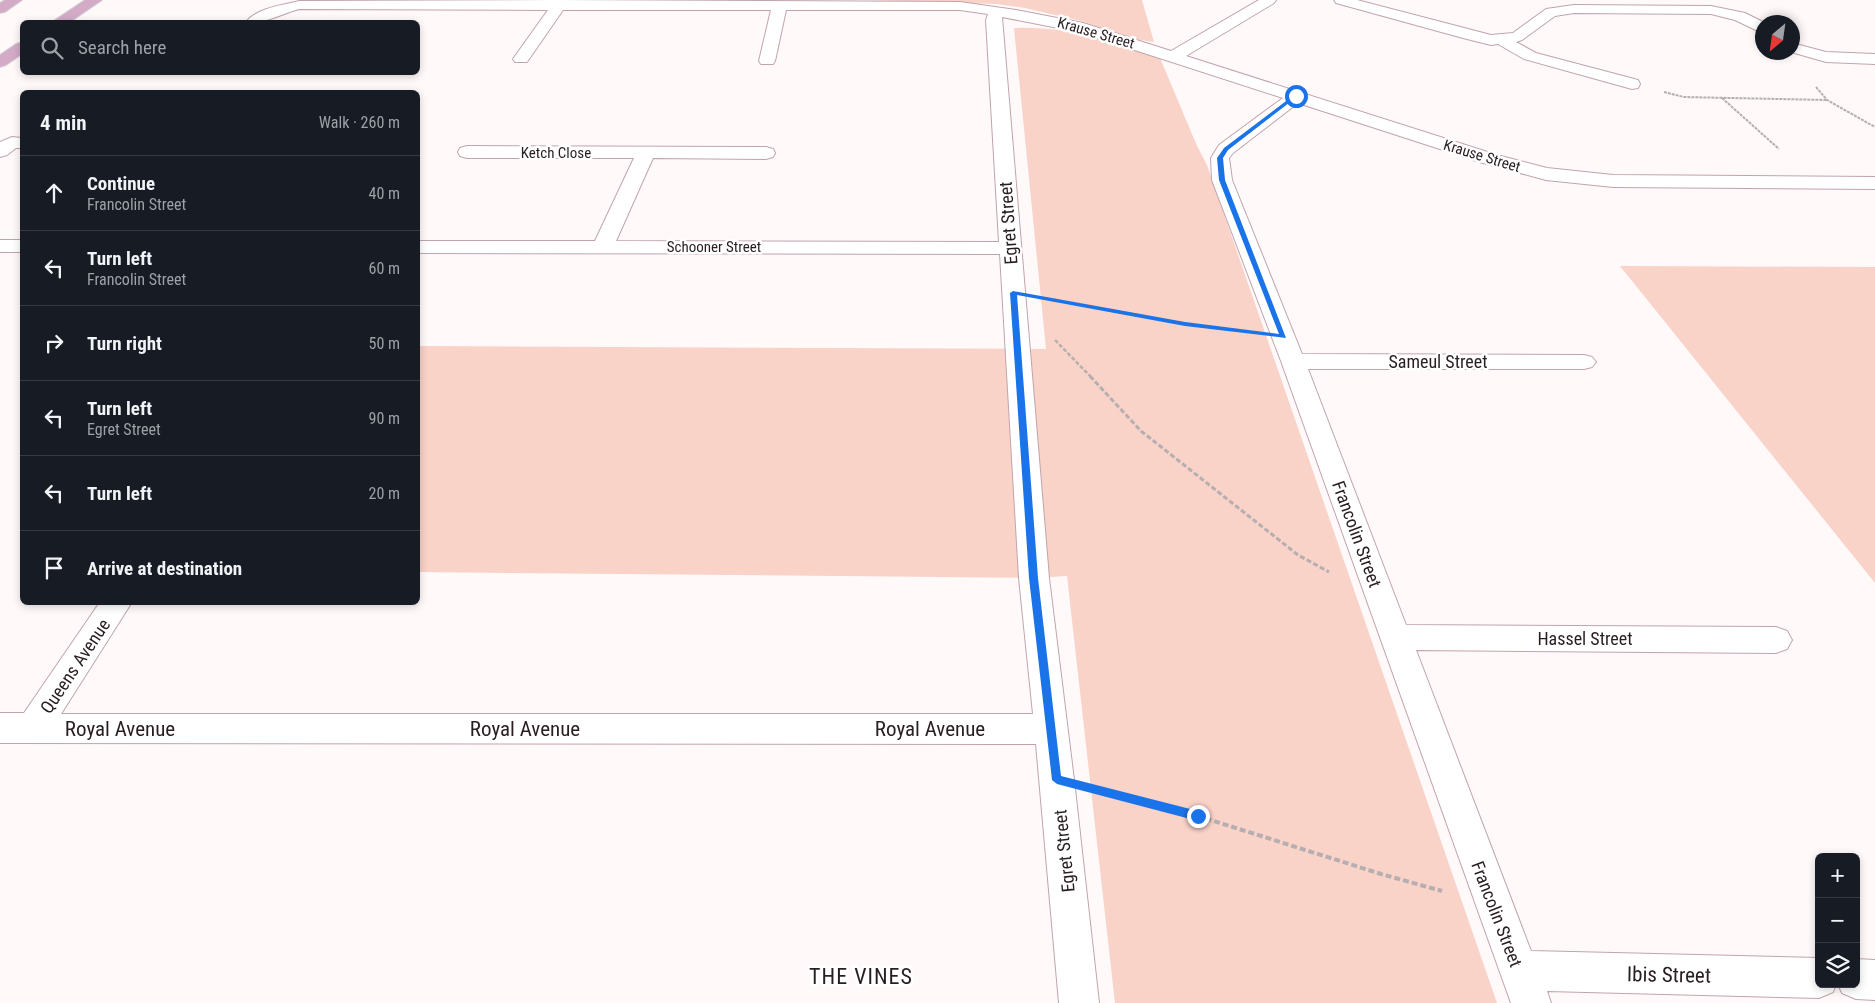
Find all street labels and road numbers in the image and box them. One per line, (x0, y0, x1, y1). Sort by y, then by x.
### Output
street label: Krause Street (1055, 13, 1137, 53)
street label: Krause Street (1441, 136, 1523, 176)
street label: Ketch Close (521, 144, 591, 162)
street label: Egret Street (995, 181, 1021, 265)
street label: Schooner Street (667, 238, 761, 256)
street label: Sameul Street (1388, 351, 1488, 372)
street label: Francolin Street (1328, 478, 1386, 590)
street label: Queens Avenue (36, 615, 114, 717)
street label: Hassel Street (1537, 628, 1633, 649)
street label: Royal Avenue (65, 717, 175, 741)
street label: Royal Avenue (470, 717, 580, 741)
street label: Royal Avenue (875, 717, 985, 741)
street label: Egret Street (1049, 809, 1079, 893)
street label: Francolin Street (1467, 858, 1527, 970)
street label: Ibis Street (1627, 962, 1711, 988)

